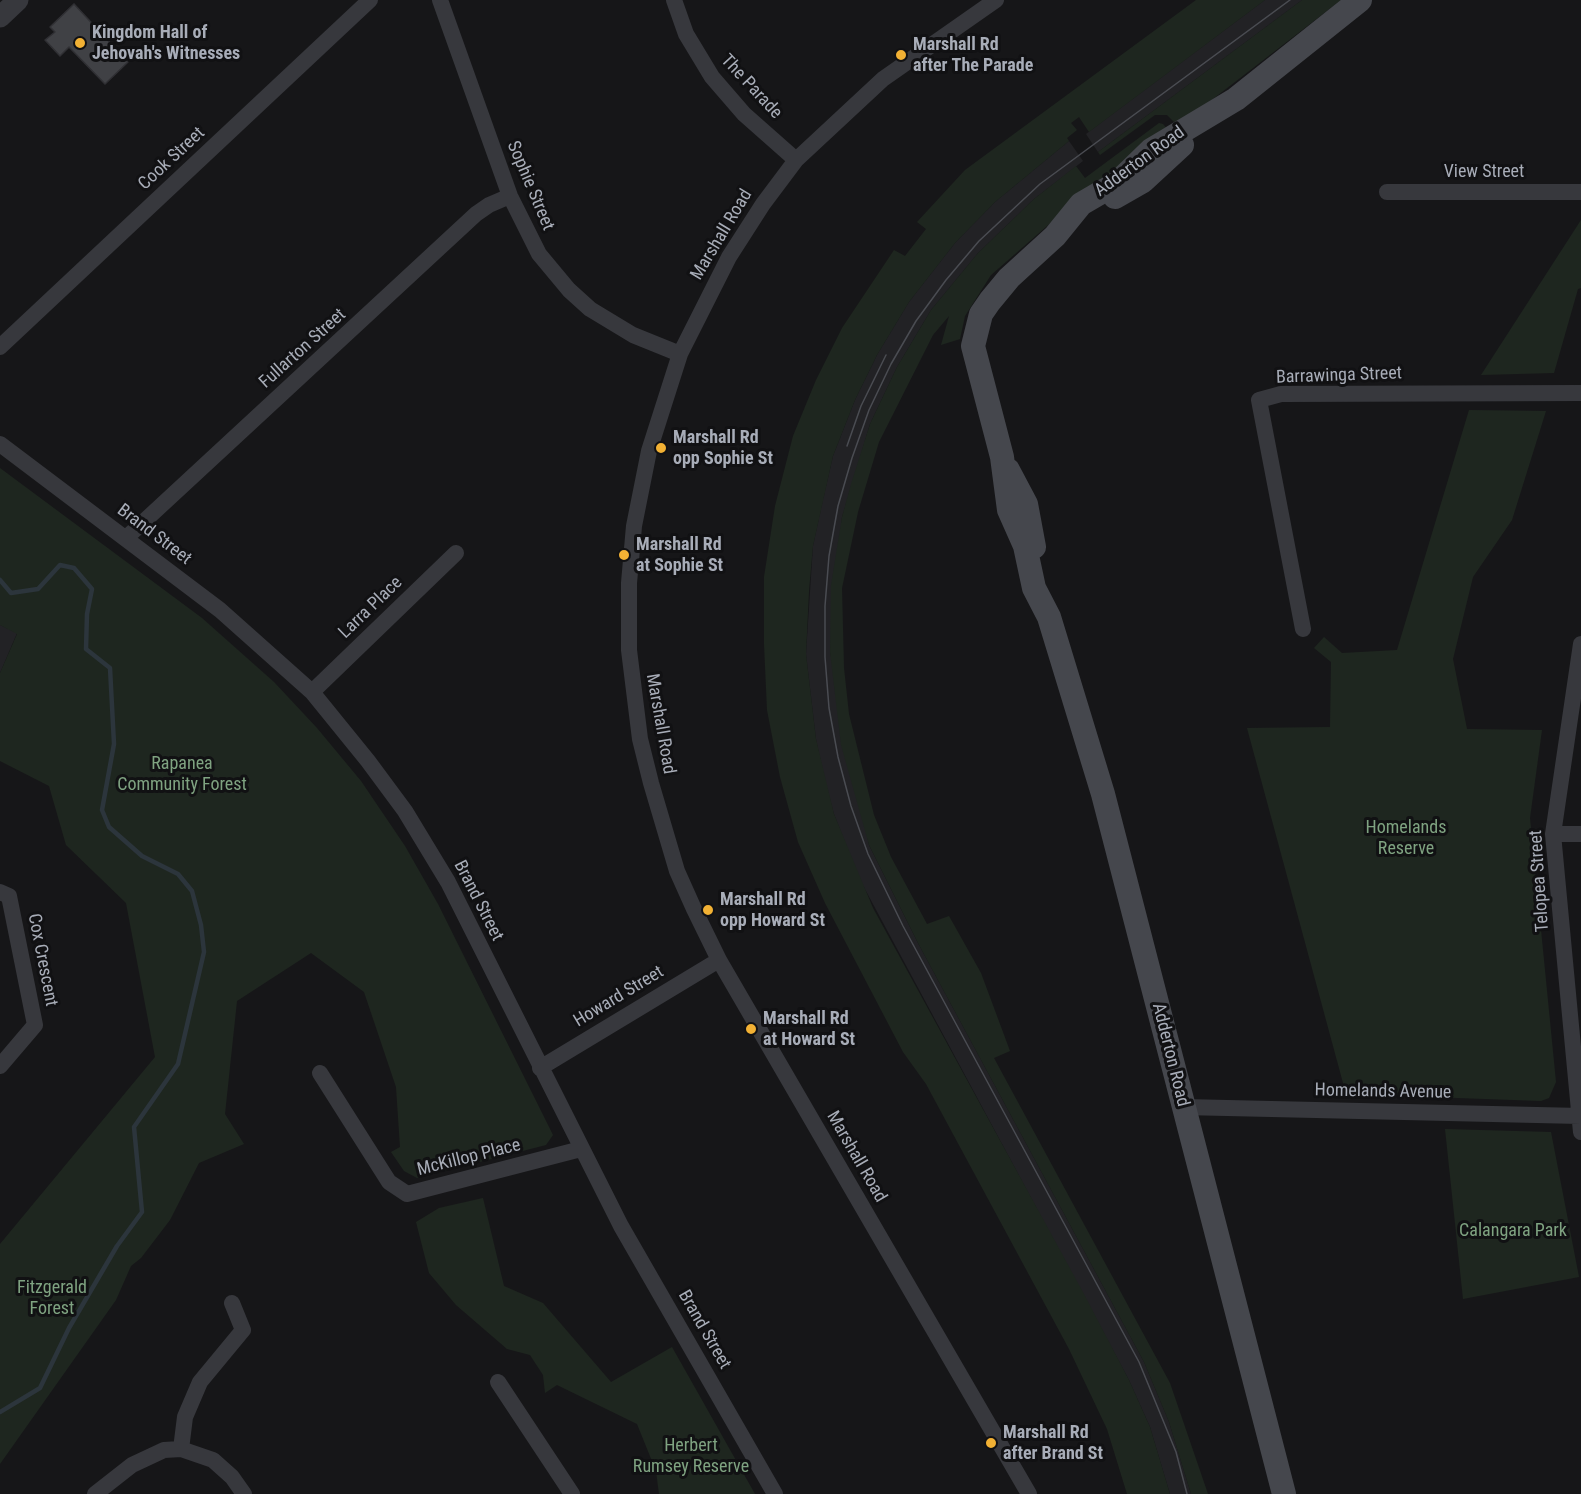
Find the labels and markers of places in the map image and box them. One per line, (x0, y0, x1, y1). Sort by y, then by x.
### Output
place label: Kingdom Hall of Jehovah's Witnesses (92, 22, 240, 64)
place label: Marshall Rd after The Parade (913, 34, 1033, 76)
marker: Kingdom Hall of Jehovah's Witnesses (73, 36, 87, 50)
marker: Marshall Rd after The Parade (894, 48, 908, 62)
place label: Marshall Rd opp Sophie St (673, 427, 773, 470)
marker: Marshall Rd opp Sophie St (654, 441, 668, 455)
place label: Marshall Rd at Sophie St (636, 534, 723, 576)
marker: Marshall Rd at Sophie St (617, 548, 631, 562)
place label: Marshall Rd opp Howard St (720, 889, 825, 932)
marker: Marshall Rd opp Howard St (701, 903, 715, 917)
place label: Marshall Rd at Howard St (763, 1008, 855, 1050)
marker: Marshall Rd at Howard St (744, 1022, 758, 1036)
place label: Marshall Rd after Brand St (1003, 1422, 1103, 1464)
marker: Marshall Rd after Brand St (984, 1436, 998, 1450)

